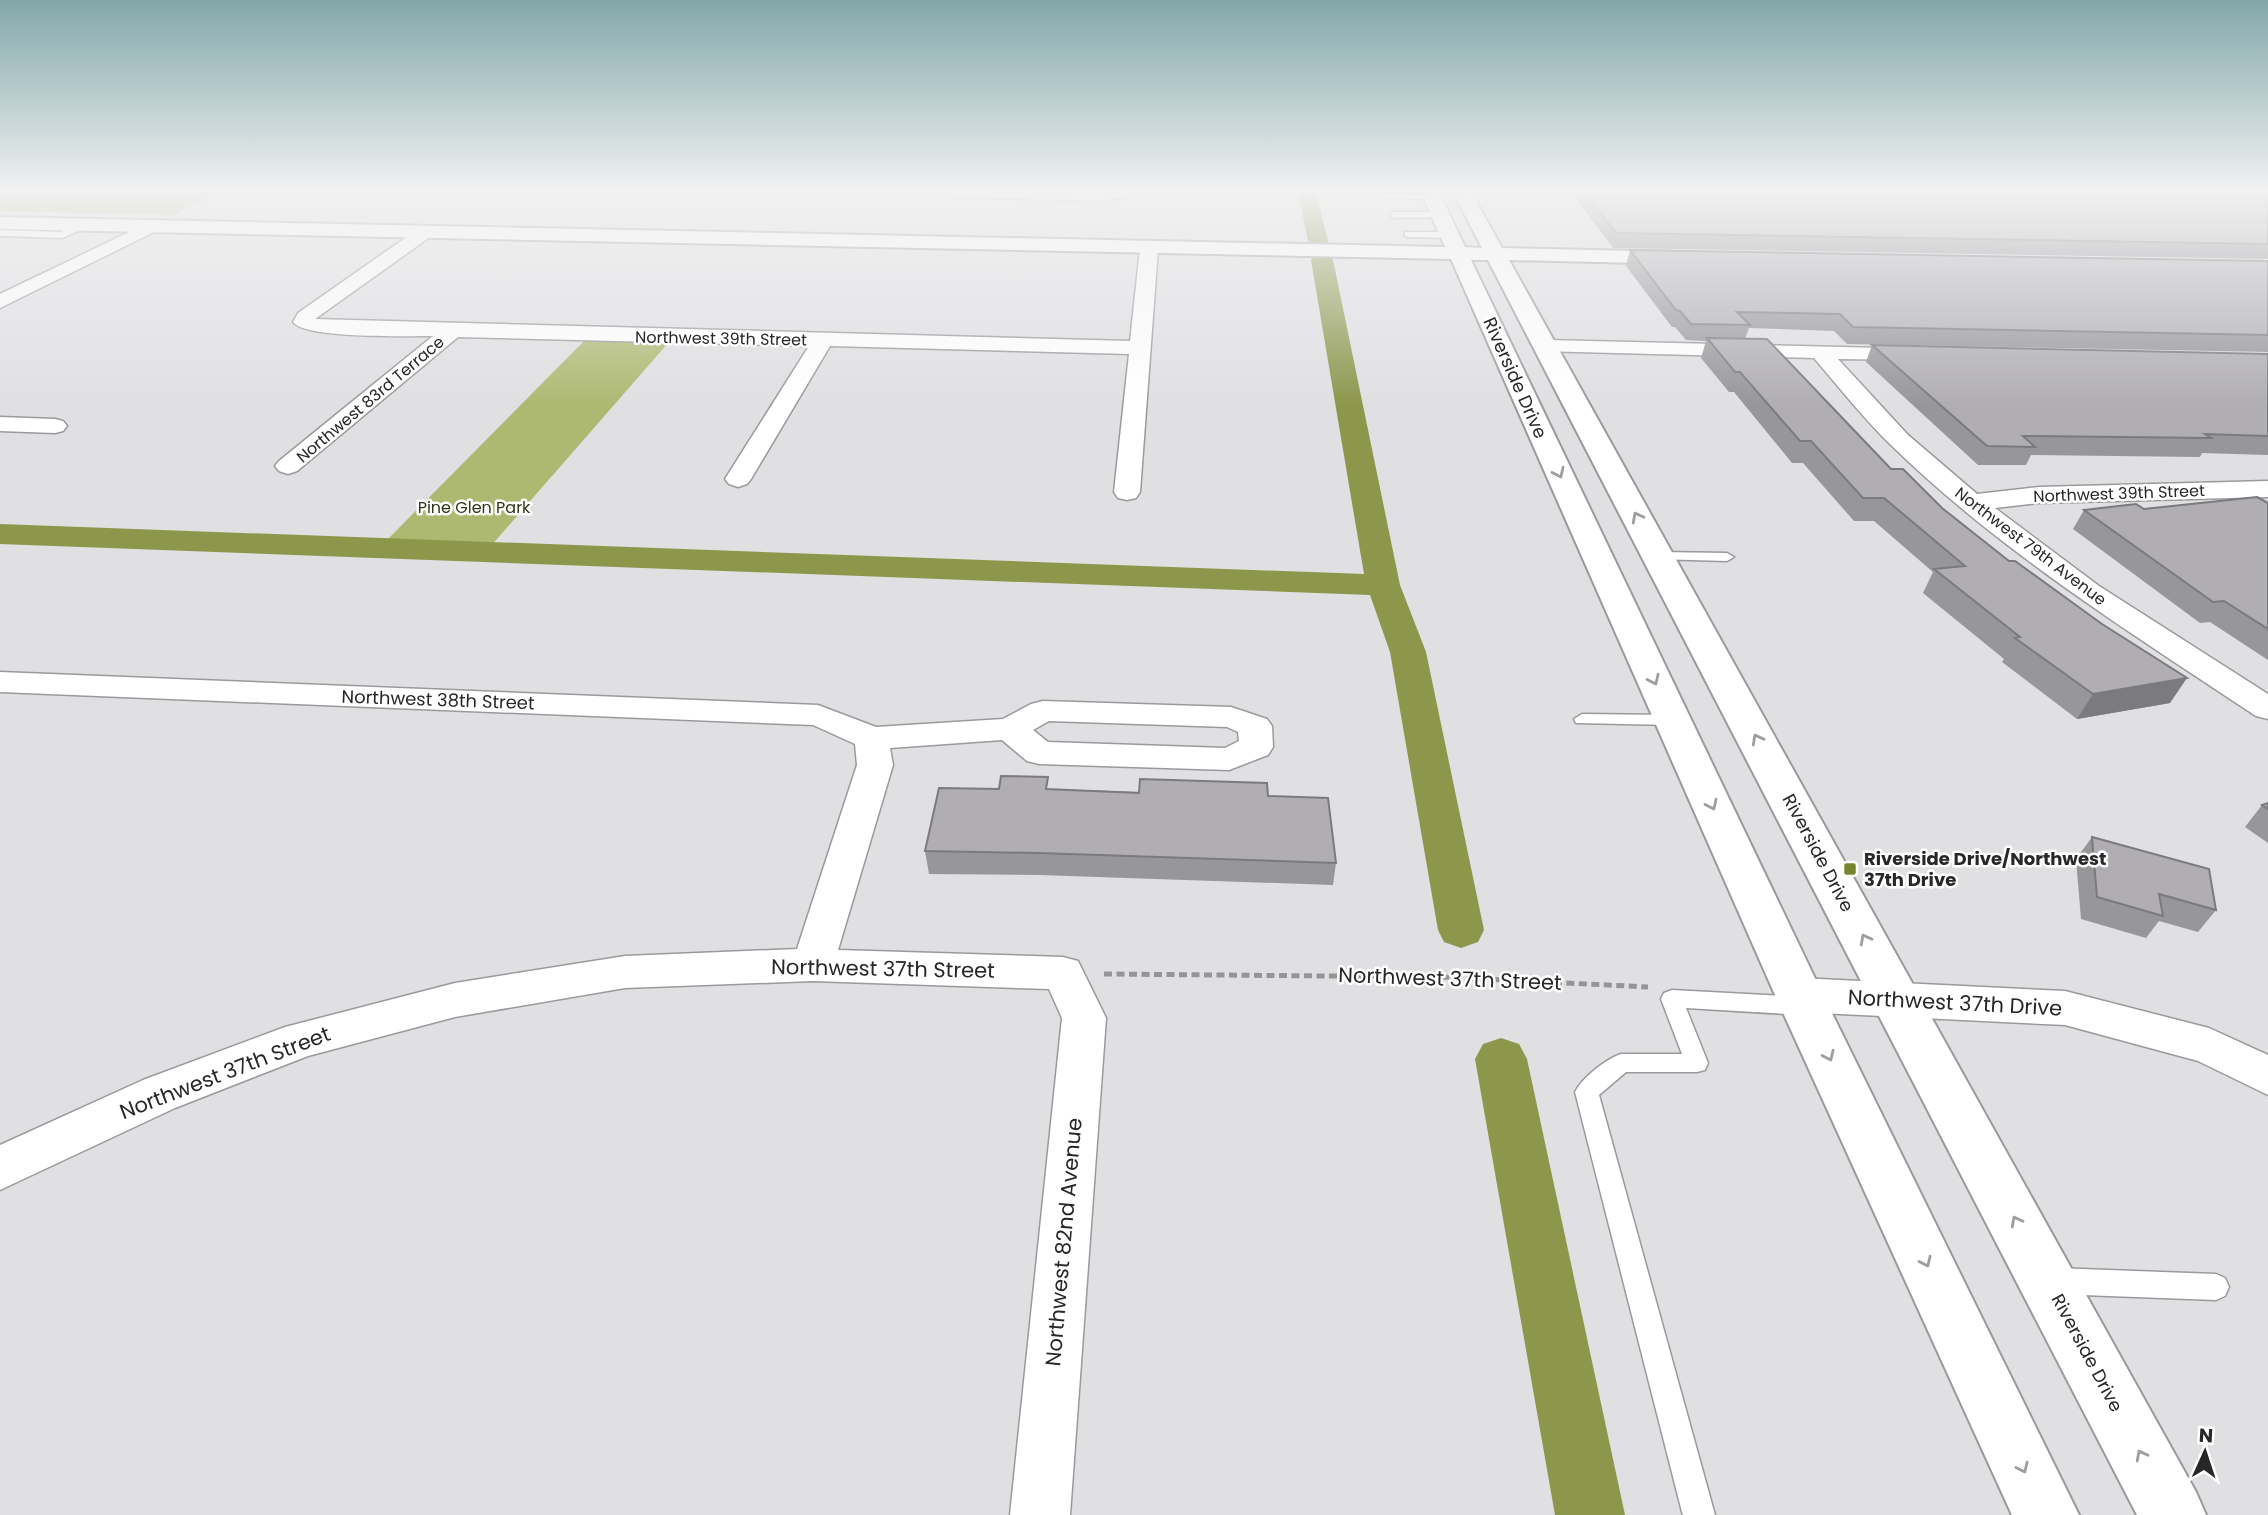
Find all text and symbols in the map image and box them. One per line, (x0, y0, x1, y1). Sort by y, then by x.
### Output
street label: Riverside Drive (1478, 313, 1553, 442)
street label: Northwest 39th Street (635, 326, 807, 351)
street label: Northwest 83rd Terrace (291, 331, 449, 468)
one-way arrow (1551, 466, 1565, 478)
street label: Northwest 39th Street (2033, 479, 2205, 508)
street label: Northwest 79th Avenue (1950, 482, 2111, 611)
park label: Pine Glen Park (418, 496, 531, 519)
one-way arrow (1632, 512, 1646, 524)
one-way arrow (1646, 673, 1660, 685)
street label: Northwest 38th Street (341, 684, 535, 715)
one-way arrow (1752, 734, 1765, 746)
street label: Riverside Drive (1777, 789, 1860, 916)
one-way arrow (1704, 798, 1718, 811)
place label: Riverside Drive/Northwest 37th Drive (1864, 846, 2106, 892)
marker: Riverside Drive/Northwest 37th Drive (1842, 861, 1858, 877)
one-way arrow (1860, 934, 1873, 946)
street label: Northwest 37th Street (771, 952, 995, 985)
street label: Northwest 37th Street (1338, 960, 1562, 997)
street label: Northwest 37th Drive (1847, 982, 2063, 1023)
street label: Northwest 37th Street (115, 1019, 334, 1126)
one-way arrow (1820, 1049, 1834, 1061)
street label: Northwest 82nd Avenue (1038, 1117, 1089, 1367)
one-way arrow (2010, 1215, 2024, 1228)
one-way arrow (1918, 1255, 1932, 1267)
street label: Riverside Drive (2046, 1289, 2129, 1416)
north arrow (2170, 1417, 2240, 1487)
text: N (2198, 1422, 2214, 1449)
one-way arrow (2136, 1450, 2149, 1462)
one-way arrow (2015, 1460, 2029, 1473)

